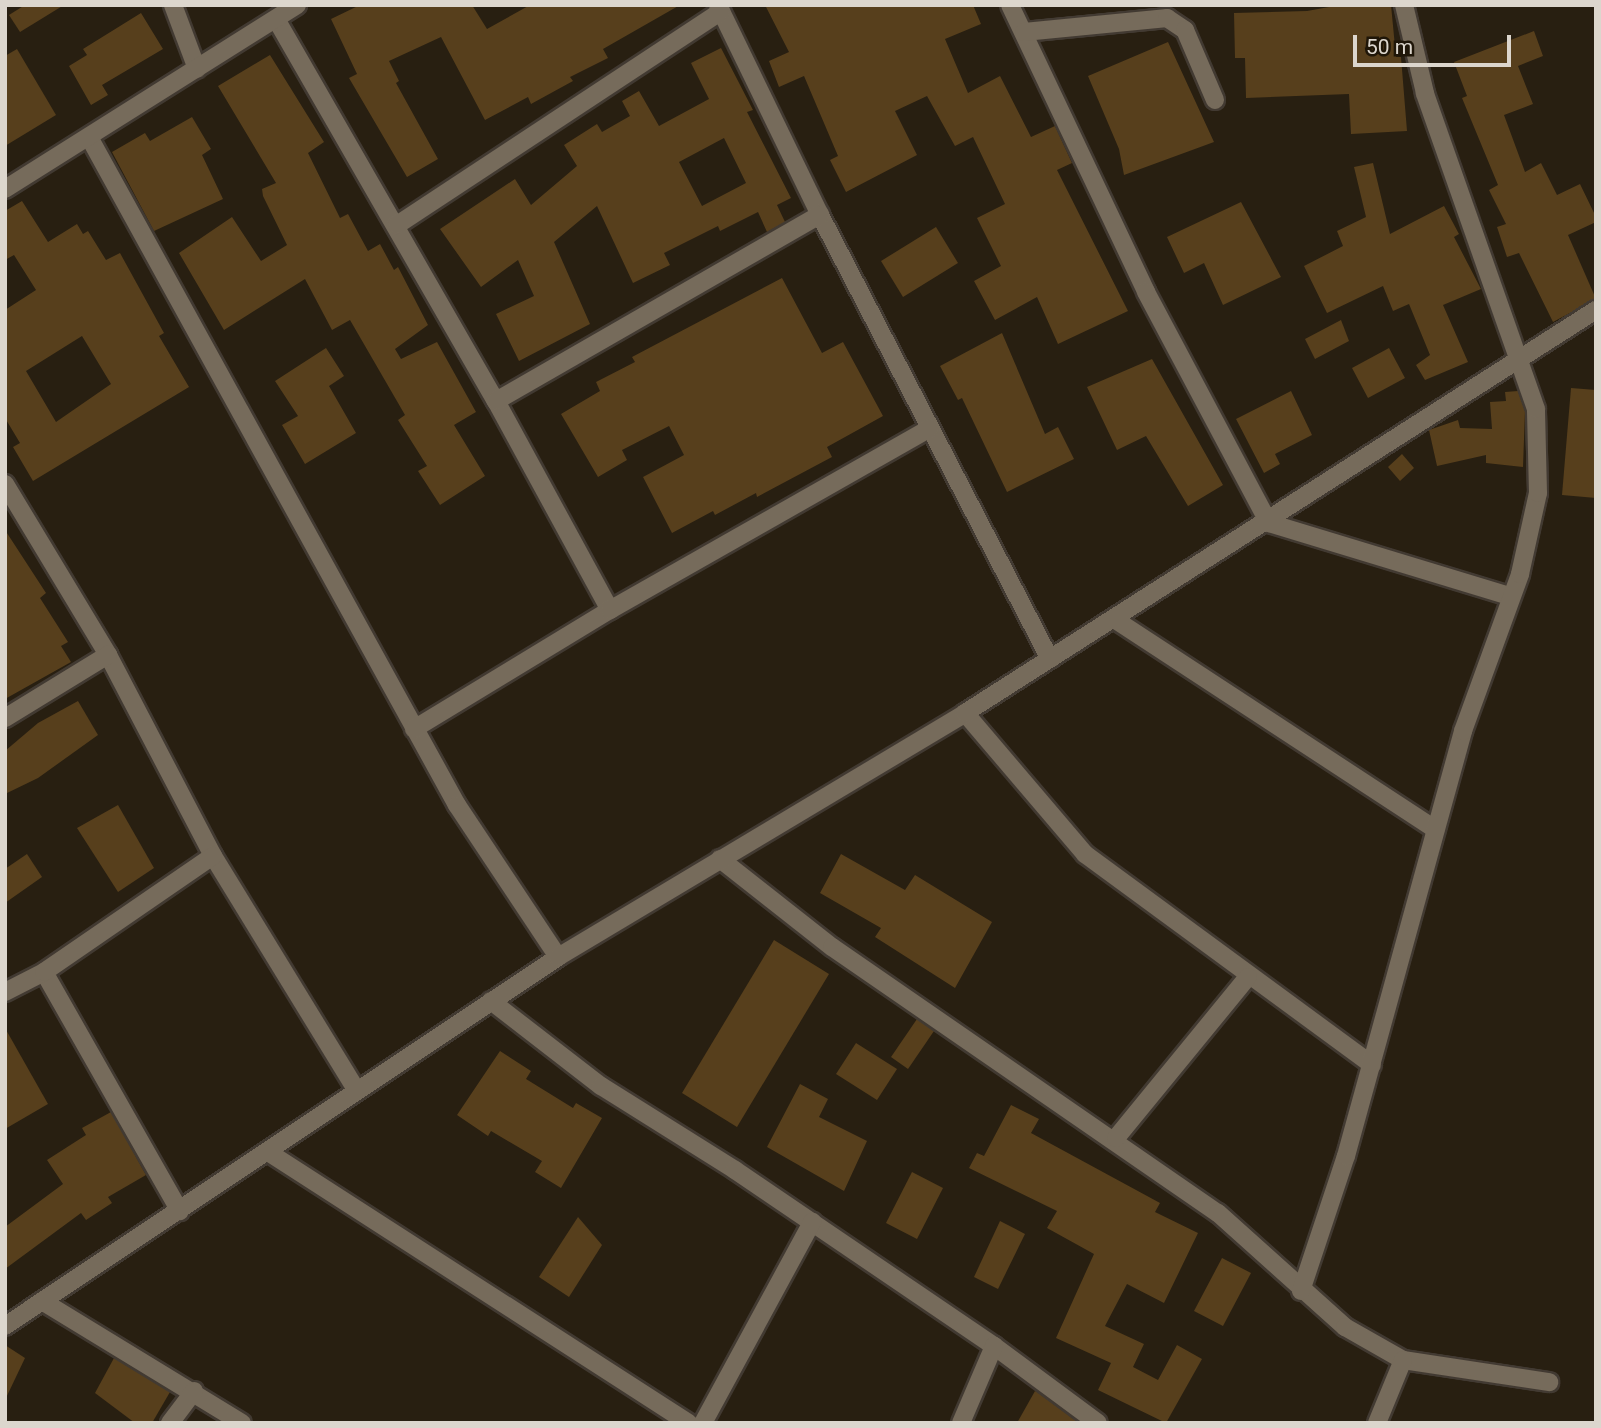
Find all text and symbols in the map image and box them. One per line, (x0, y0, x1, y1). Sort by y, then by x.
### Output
scale bar (1356, 21, 1514, 65)
text: 50 m (1366, 35, 1413, 59)

